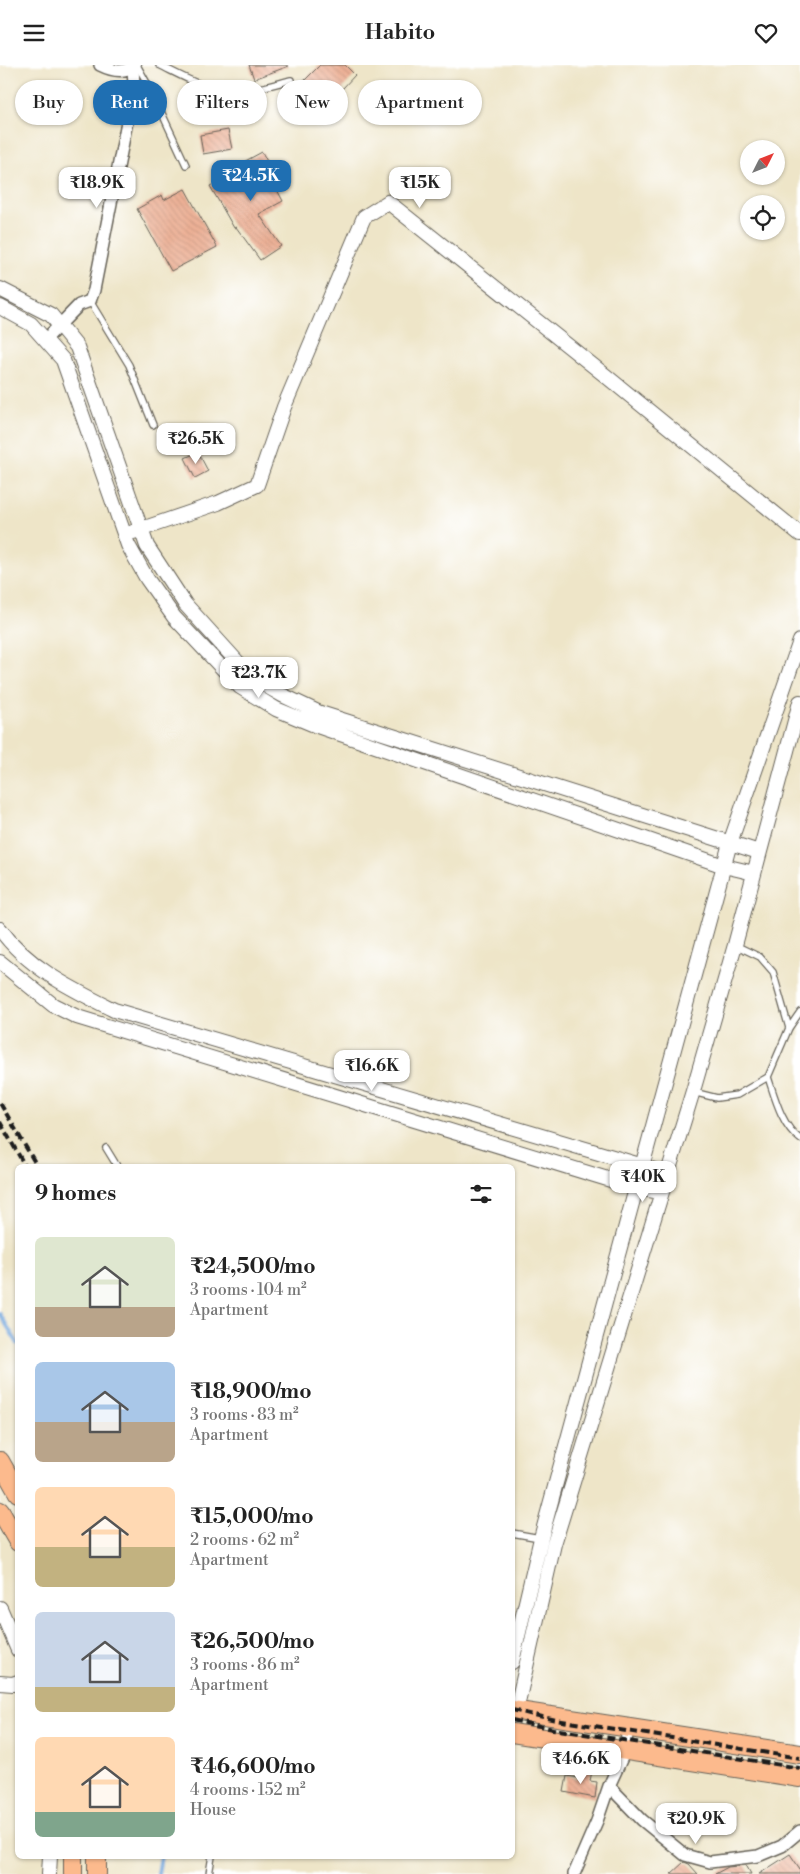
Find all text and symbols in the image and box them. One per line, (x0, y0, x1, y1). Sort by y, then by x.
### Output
icon: menu (20, 19, 48, 47)
text: Habito (365, 19, 435, 46)
icon: heart (752, 19, 780, 47)
chip: Buy (15, 80, 83, 125)
chip: Rent (93, 80, 167, 125)
chip: Filters (177, 80, 267, 125)
chip: New (277, 80, 348, 125)
chip: Apartment (358, 80, 482, 125)
north arrow (740, 140, 785, 185)
map controls (740, 140, 785, 240)
pin: ₹24.5K (210, 159, 292, 202)
text: ₹24.5K (222, 166, 280, 186)
pin: ₹18.9K (56, 167, 138, 209)
pin: ₹15K (390, 167, 450, 209)
text: ₹18.9K (70, 173, 124, 193)
text: ₹15K (400, 173, 440, 193)
button: locate (740, 195, 785, 240)
pin: ₹26.5K (155, 423, 237, 465)
text: ₹26.5K (167, 429, 225, 449)
pin: ₹23.7K (218, 657, 300, 699)
text: ₹23.7K (231, 663, 287, 683)
pin: ₹16.6K (331, 1049, 413, 1092)
text: ₹16.6K (345, 1056, 399, 1076)
pin: ₹40K (613, 1161, 673, 1203)
text: ₹40K (621, 1167, 666, 1187)
icon: filters (467, 1180, 495, 1208)
text: 9 homes (35, 1181, 116, 1207)
text: ₹24,500/mo (190, 1254, 316, 1280)
icon: home (75, 1257, 135, 1317)
text: 3 rooms · 104 m² (190, 1280, 307, 1300)
text: Apartment (190, 1300, 269, 1320)
text: ₹18,900/mo (190, 1379, 312, 1405)
icon: home (75, 1382, 135, 1442)
text: 3 rooms · 83 m² (190, 1405, 299, 1425)
text: Apartment (190, 1425, 269, 1445)
text: ₹15,000/mo (190, 1504, 314, 1530)
icon: home (75, 1507, 135, 1567)
text: 2 rooms · 62 m² (190, 1530, 299, 1550)
text: Apartment (190, 1550, 269, 1570)
text: ₹26,500/mo (190, 1629, 315, 1655)
icon: home (75, 1632, 135, 1692)
text: 3 rooms · 86 m² (190, 1655, 300, 1675)
text: Apartment (190, 1675, 269, 1695)
pin: ₹46.6K (540, 1743, 622, 1785)
text: ₹46.6K (552, 1749, 610, 1769)
text: ₹46,600/mo (190, 1754, 316, 1780)
icon: home (75, 1757, 135, 1817)
text: 4 rooms · 152 m² (190, 1780, 306, 1800)
text: House (190, 1800, 236, 1820)
pin: ₹20.9K (655, 1803, 737, 1845)
text: ₹20.9K (667, 1809, 725, 1829)

